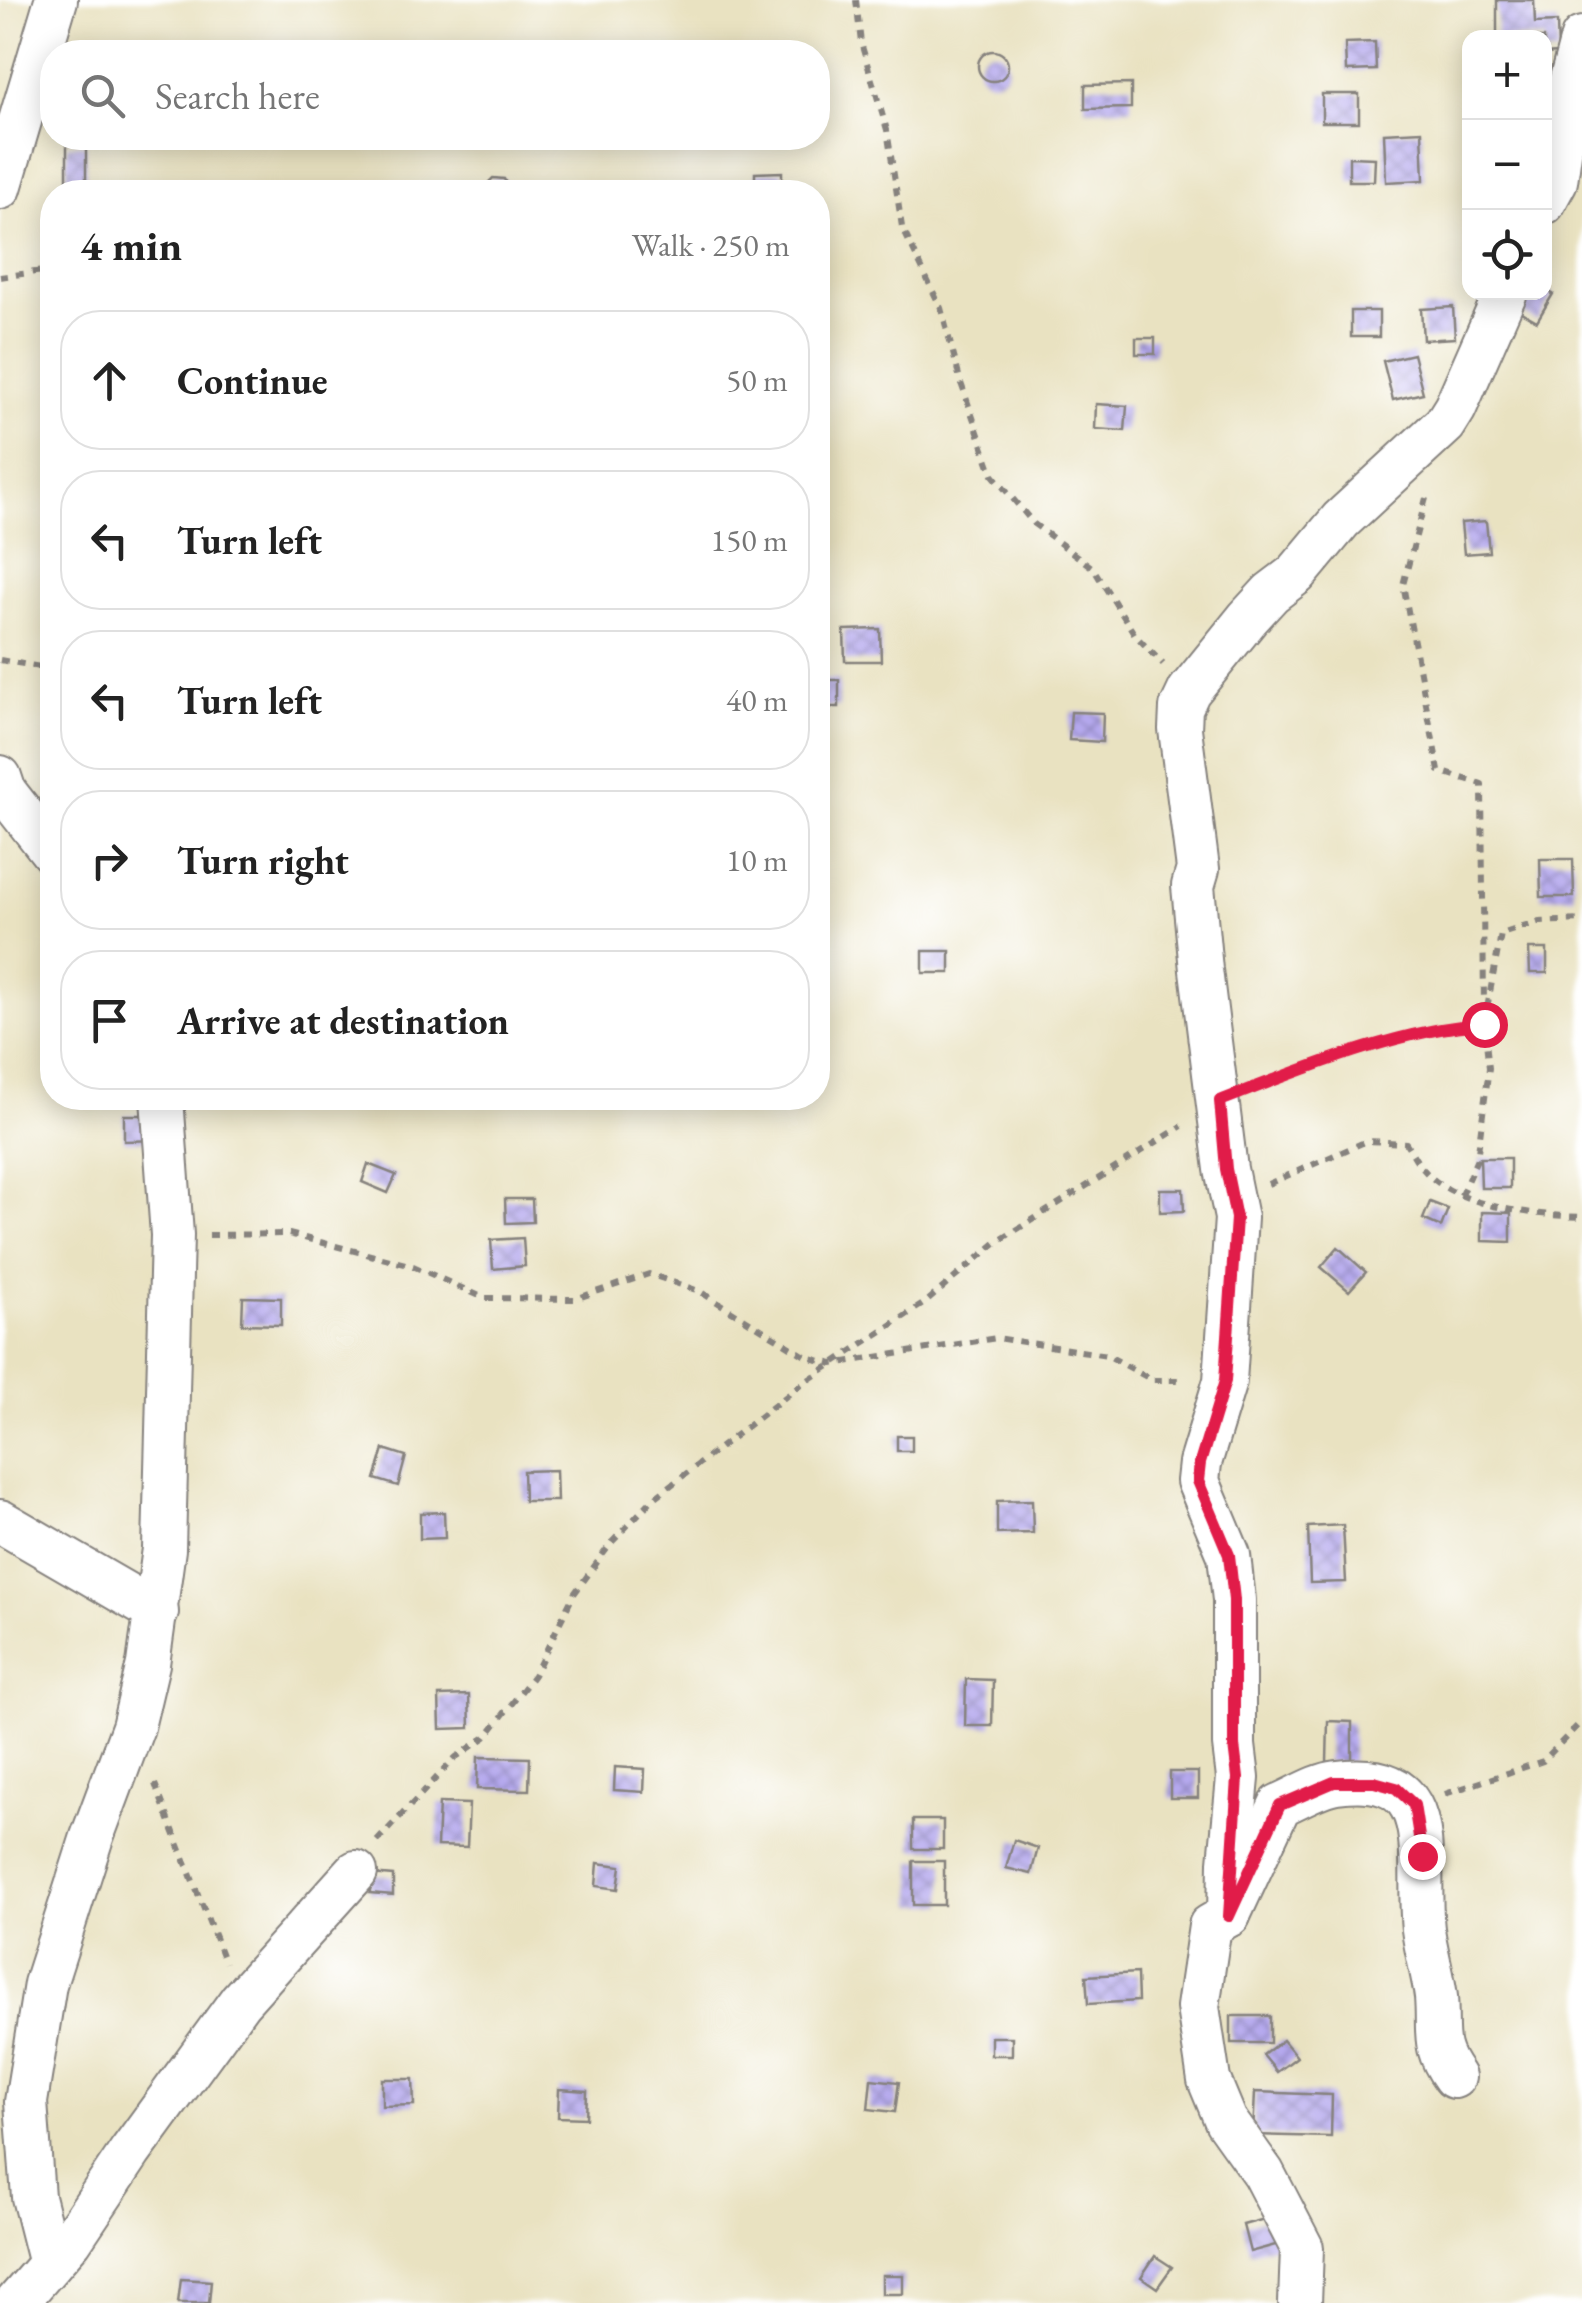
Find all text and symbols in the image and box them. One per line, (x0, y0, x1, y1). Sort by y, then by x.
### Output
map controls (1462, 30, 1552, 300)
button: + (1462, 30, 1552, 120)
search box (40, 40, 830, 150)
icon: search (75, 68, 130, 123)
text: Search here (155, 71, 320, 120)
button: − (1462, 120, 1552, 210)
button: locate (1462, 210, 1552, 300)
text: 4 min (80, 218, 182, 273)
text: Walk · 250 m (632, 224, 790, 266)
icon: ahead (82, 353, 137, 408)
text: Continue (177, 356, 328, 405)
text: 50 m (726, 359, 788, 401)
icon: left (82, 513, 137, 568)
text: Turn left (177, 516, 322, 565)
text: 150 m (711, 519, 788, 561)
icon: left (82, 673, 137, 728)
text: Turn left (177, 676, 322, 725)
text: 40 m (726, 679, 788, 721)
icon: right (82, 833, 137, 888)
text: Turn right (177, 836, 349, 885)
text: 10 m (726, 839, 788, 881)
icon: arrive (82, 993, 137, 1048)
text: Arrive at destination (177, 996, 509, 1045)
route start (1462, 1002, 1508, 1048)
route end (1400, 1834, 1446, 1880)

